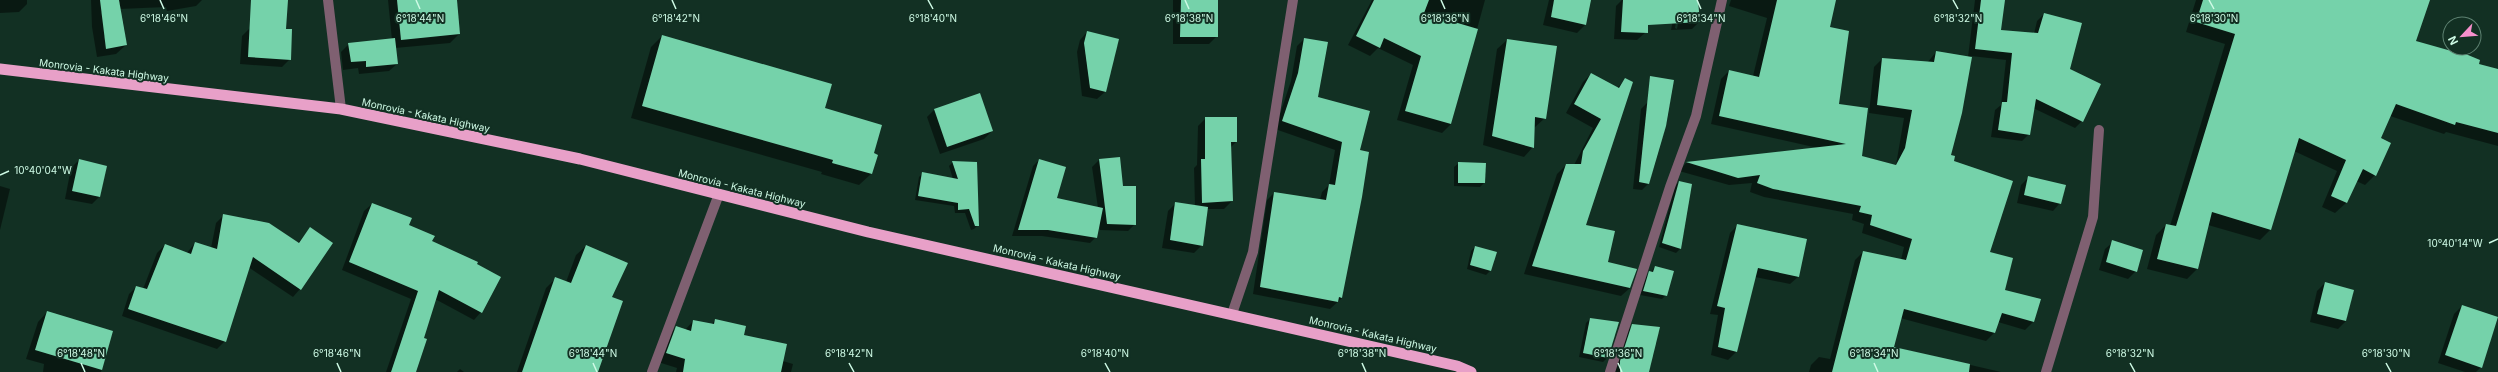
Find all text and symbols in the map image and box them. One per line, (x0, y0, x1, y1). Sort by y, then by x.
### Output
text: 6°18'46"N (140, 12, 188, 24)
text: 6°18'44"N (396, 12, 444, 24)
text: 6°18'42"N (652, 12, 700, 24)
text: 6°18'40"N (909, 12, 957, 24)
text: 6°18'38"N (1165, 12, 1213, 24)
text: 6°18'36"N (1421, 12, 1469, 24)
text: 6°18'34"N (1677, 12, 1725, 24)
text: 6°18'32"N (1934, 12, 1982, 24)
text: 6°18'30"N (2190, 12, 2238, 24)
north arrow (2442, 16, 2482, 56)
text: N (2445, 34, 2461, 47)
street label: Monrovia - Kakata Highway (38, 56, 170, 84)
street label: Monrovia - Kakata Highway (361, 96, 491, 135)
text: 10°40'04"W (14, 164, 72, 176)
street label: Monrovia - Kakata Highway (677, 166, 807, 210)
text: 10°40'14"W (2427, 237, 2483, 249)
street label: Monrovia - Kakata Highway (992, 241, 1122, 283)
street label: Monrovia - Kakata Highway (1308, 313, 1438, 355)
text: 6°18'48"N (57, 347, 105, 359)
text: 6°18'46"N (313, 347, 361, 359)
text: 6°18'44"N (569, 347, 617, 359)
text: 6°18'42"N (825, 347, 873, 359)
text: 6°18'40"N (1081, 347, 1129, 359)
text: 6°18'38"N (1338, 347, 1386, 359)
text: 6°18'36"N (1594, 347, 1642, 359)
text: 6°18'34"N (1850, 347, 1898, 359)
text: 6°18'32"N (2106, 347, 2154, 359)
text: 6°18'30"N (2362, 347, 2410, 359)

